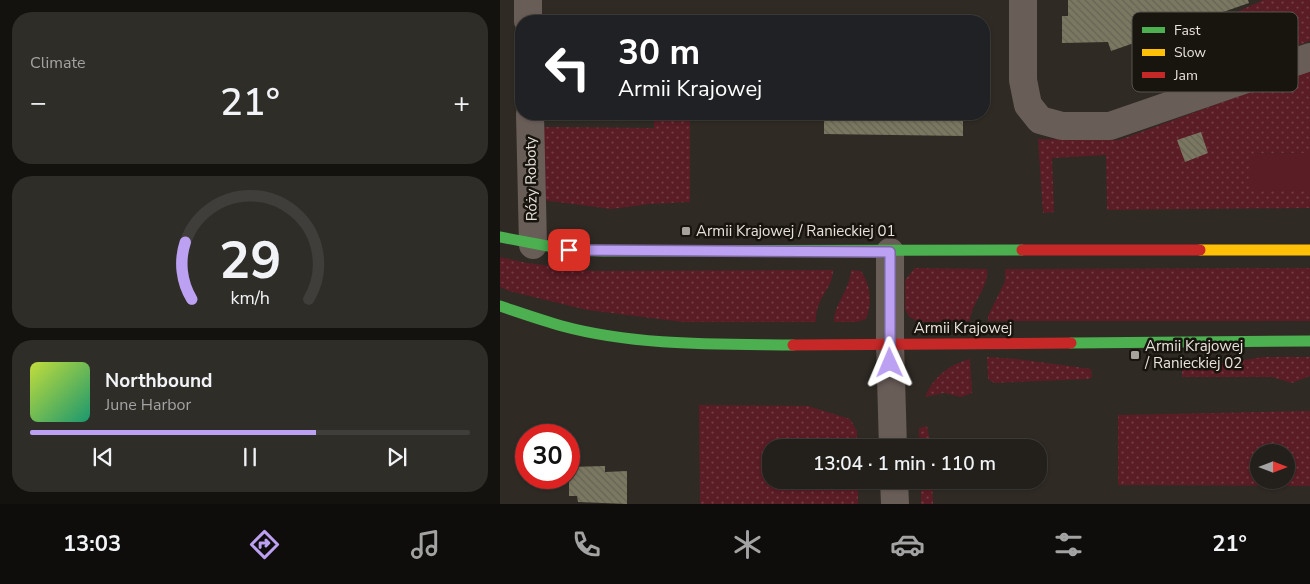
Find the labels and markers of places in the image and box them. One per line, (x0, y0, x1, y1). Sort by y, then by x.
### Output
place label: Armii Krajowej / Ranieckiej 01 (696, 221, 896, 241)
marker: Armii Krajowej / Ranieckiej 01 (680, 225, 692, 237)
pin (548, 229, 590, 271)
place label: Armii Krajowej / Ranieckiej 02 (1144, 336, 1243, 373)
marker: Armii Krajowej / Ranieckiej 02 (1129, 349, 1141, 361)

